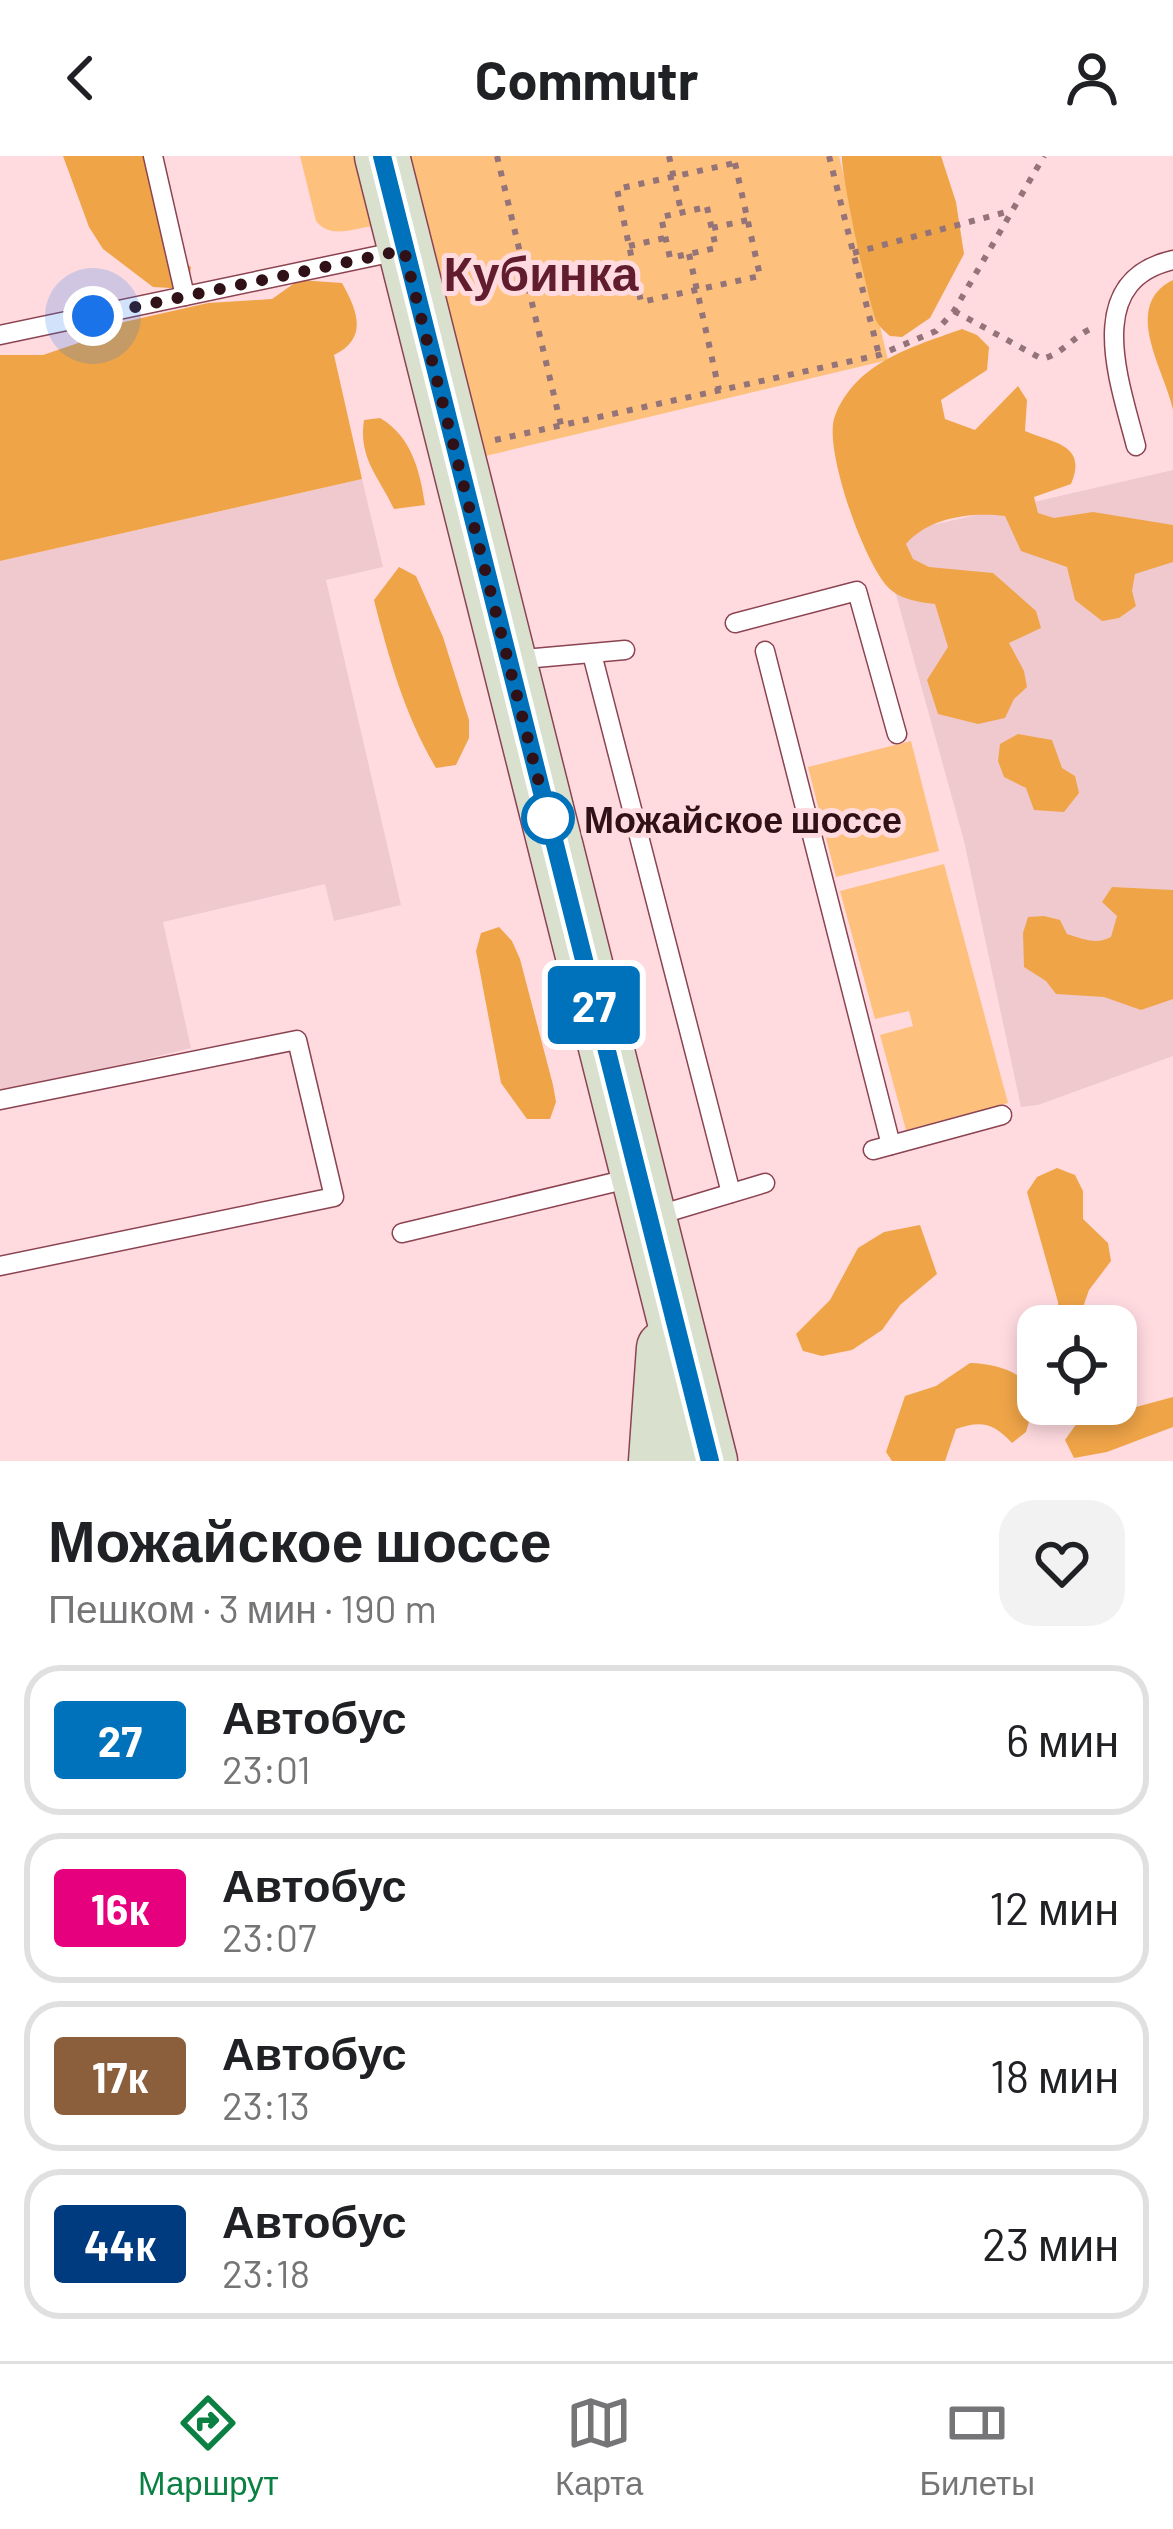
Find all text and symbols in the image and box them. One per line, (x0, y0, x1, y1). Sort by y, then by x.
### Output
icon: back (48, 45, 114, 111)
icon: person (1059, 45, 1125, 111)
text: Commutr (475, 46, 698, 111)
district label: Кубинка (444, 243, 639, 301)
your location (63, 286, 123, 346)
marker: Можайское шоссе (523, 793, 573, 843)
place label: Можайское шоссе (584, 797, 902, 840)
line badge: 27 (540, 966, 648, 1044)
text: 27 (572, 980, 616, 1030)
map controls (1017, 1305, 1137, 1425)
button: locate (1017, 1305, 1137, 1425)
button: heart (999, 1500, 1125, 1626)
text: Можайское шоссе (48, 1505, 551, 1573)
text: Пешком · 3 мин · 190 m (48, 1584, 437, 1631)
text: Автобус (222, 1689, 407, 1743)
text: 6 мин (1006, 1712, 1119, 1766)
text: 27 (98, 1715, 142, 1765)
text: 23:01 (222, 1745, 311, 1792)
text: Автобус (222, 1857, 407, 1911)
text: 12 мин (989, 1880, 1119, 1934)
text: 16к (91, 1883, 149, 1933)
text: 23:07 (222, 1913, 316, 1960)
text: Автобус (222, 2025, 407, 2079)
text: 18 мин (990, 2048, 1119, 2102)
text: 17к (92, 2051, 148, 2101)
text: 23:13 (222, 2081, 310, 2128)
text: Автобус (222, 2193, 407, 2247)
text: 23 мин (982, 2216, 1119, 2270)
text: 44к (84, 2219, 156, 2269)
text: 23:18 (222, 2249, 310, 2296)
tab: Маршрут (138, 2390, 279, 2503)
tab: Карта (555, 2390, 643, 2503)
tab: Билеты (919, 2390, 1035, 2503)

